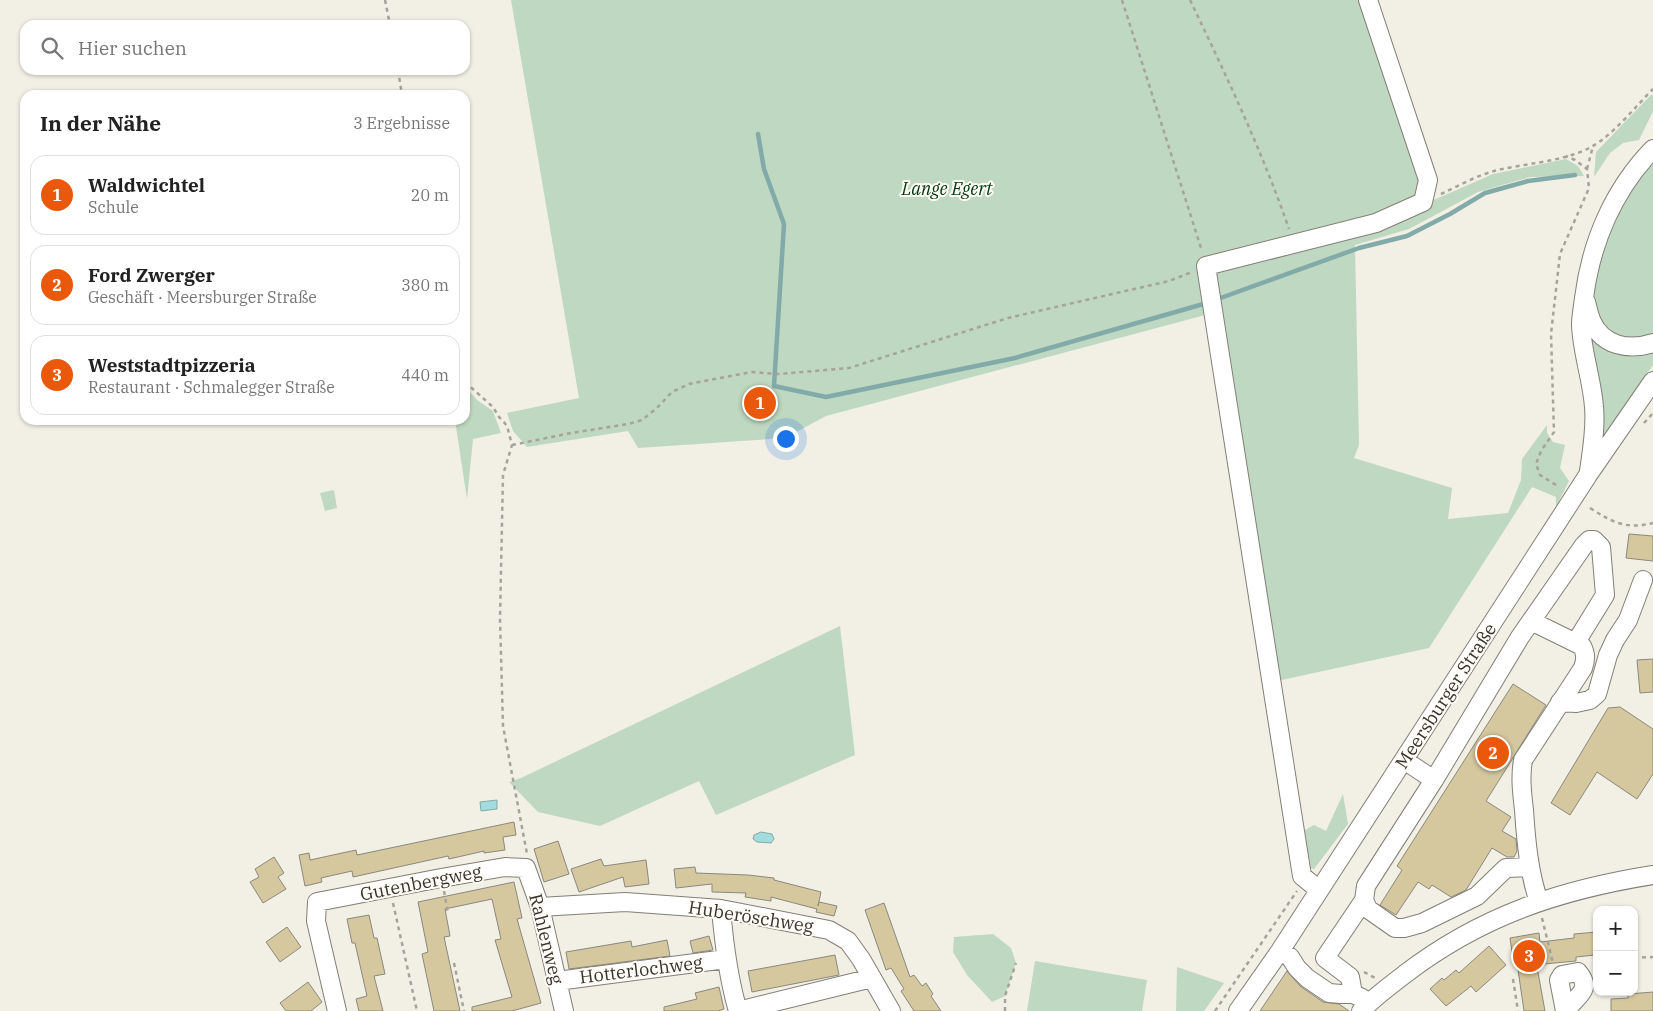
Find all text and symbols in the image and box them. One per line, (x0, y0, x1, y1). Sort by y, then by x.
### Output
search box (20, 20, 470, 75)
icon: search (38, 34, 66, 62)
text: Hier suchen (78, 36, 187, 60)
text: In der Nähe (40, 109, 161, 137)
text: 3 Ergebnisse (353, 113, 450, 133)
text: Waldwichtel (88, 173, 205, 197)
park label: Lange Egert (901, 177, 993, 200)
text: 1 (52, 185, 62, 205)
text: 20 m (411, 185, 449, 205)
text: Schule (88, 197, 139, 217)
text: Ford Zwerger (88, 263, 215, 287)
text: 2 (52, 275, 62, 295)
text: 380 m (401, 275, 449, 295)
text: Geschäft · Meersburger Straße (88, 287, 317, 307)
text: Weststadtpizzeria (88, 353, 256, 377)
text: 3 (52, 365, 62, 385)
text: 440 m (401, 365, 449, 385)
text: Restaurant · Schmalegger Straße (88, 377, 335, 397)
pin: 1 (744, 384, 776, 422)
your location (773, 426, 799, 452)
street label: Meersburger Straße (1390, 619, 1501, 773)
pin: 2 (1477, 734, 1509, 772)
street label: Gutenbergweg (358, 859, 484, 906)
street label: Rahlenweg (524, 891, 569, 987)
street label: Huberöschweg (687, 895, 816, 938)
map controls (1593, 906, 1638, 996)
button: + (1593, 906, 1638, 951)
pin: 3 (1513, 937, 1545, 975)
street label: Hotterlochweg (578, 951, 704, 988)
button: − (1593, 951, 1638, 996)

